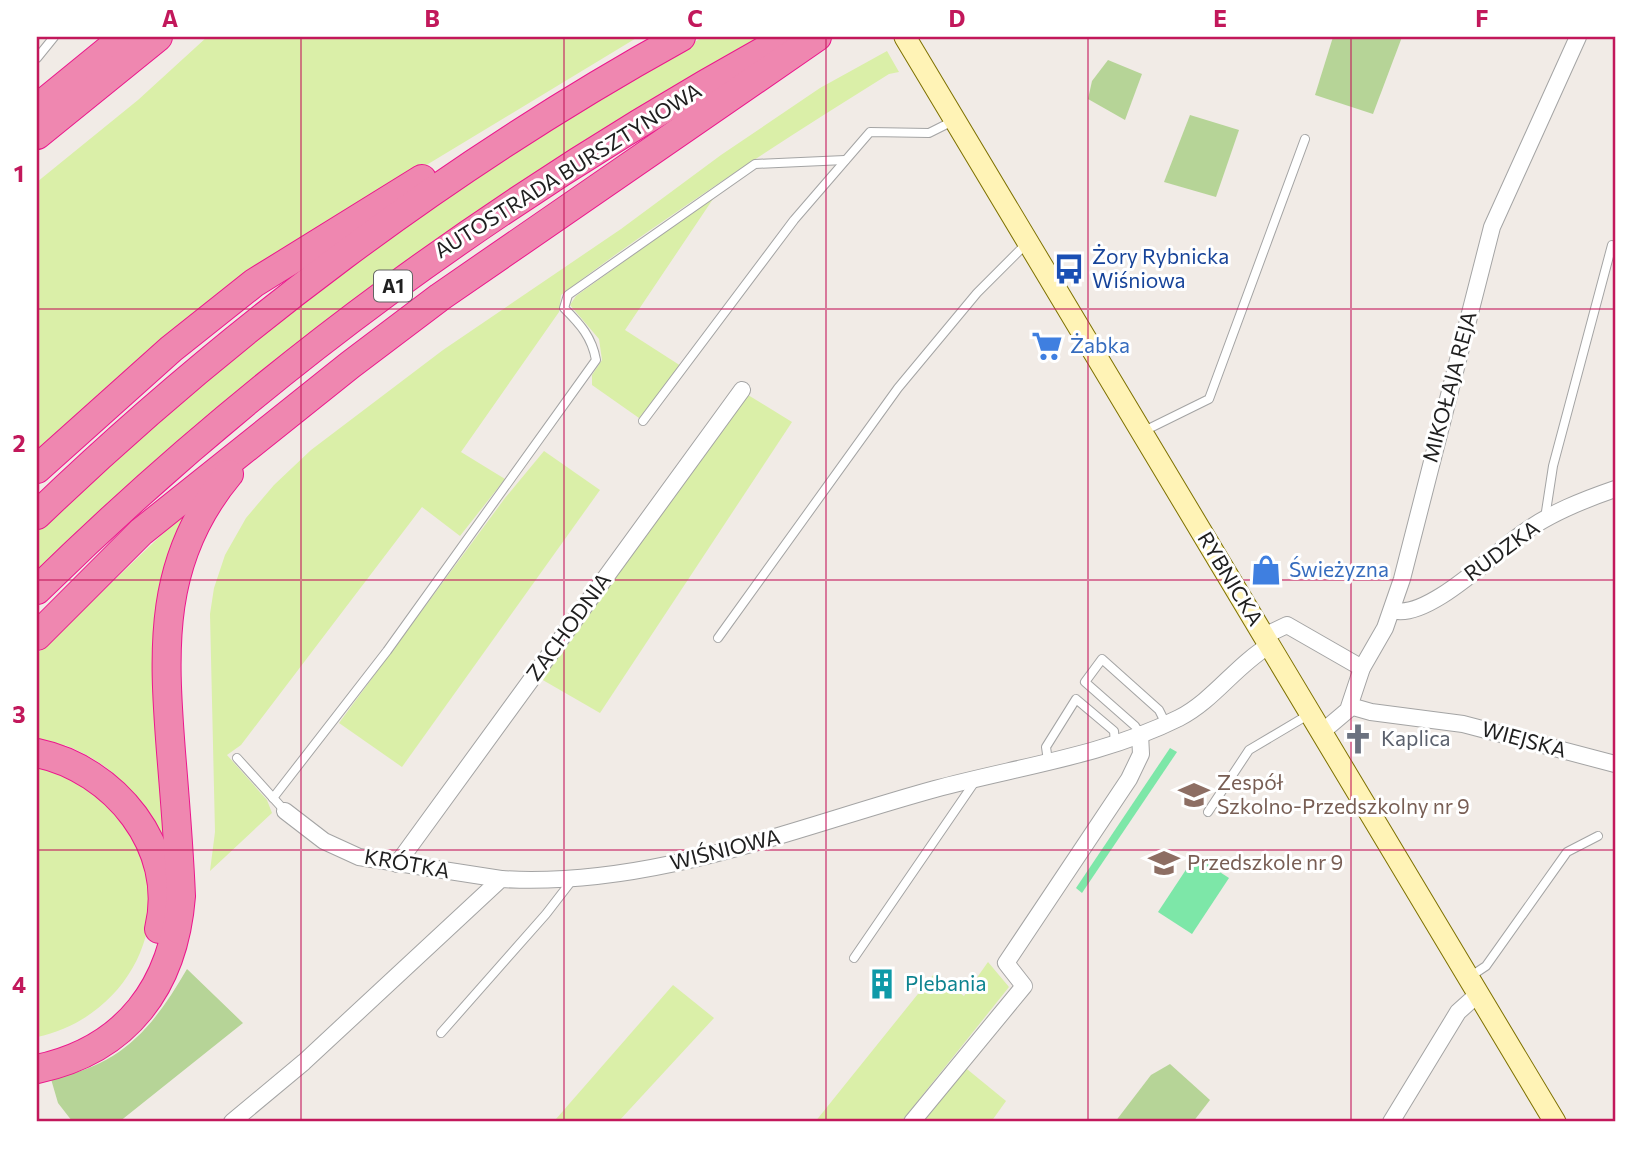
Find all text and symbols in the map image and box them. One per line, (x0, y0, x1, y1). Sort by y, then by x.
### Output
text: A (162, 4, 179, 32)
text: B (424, 4, 440, 32)
text: C (687, 4, 703, 32)
text: D (949, 4, 966, 32)
text: E (1213, 4, 1227, 32)
text: F (1475, 4, 1489, 32)
street label: AUTOSTRADA BURSZTYNOWA (429, 77, 705, 262)
text: 1 (14, 159, 24, 187)
place label: Żory Rybnicka Wiśniowa (1092, 243, 1229, 292)
bus stop icon: Żory Rybnicka Wiśniowa (1052, 252, 1086, 286)
road number: A1 (374, 270, 412, 302)
street label: MIKOŁAJA REJA (1416, 308, 1481, 465)
supermarket icon: Żabka (1030, 329, 1064, 363)
place label: Żabka (1070, 332, 1130, 357)
text: 2 (12, 429, 26, 457)
street label: RUDZKA (1459, 514, 1544, 585)
street label: RYBNICKA (1193, 527, 1269, 630)
shop icon: Świeżyzna (1249, 553, 1283, 587)
place label: Świeżyzna (1289, 556, 1389, 581)
street label: ZACHODNIA (520, 567, 615, 685)
text: 3 (12, 700, 26, 728)
street label: WIEJSKA (1479, 715, 1570, 762)
church icon: Kaplica (1341, 722, 1375, 756)
place label: Kaplica (1381, 725, 1451, 750)
place label: Zespół Szkolno-Przedszkolny nr 9 (1217, 769, 1470, 818)
school or university icon: Zespół Szkolno-Przedszkolny nr 9 (1177, 778, 1211, 812)
street label: WIŚNIOWA (667, 823, 782, 874)
street label: KRÓTKA (363, 843, 452, 882)
school or university icon: Przedszkole nr 9 (1147, 846, 1181, 880)
place label: Przedszkole nr 9 (1187, 849, 1343, 874)
building icon: Plebania (865, 967, 899, 1001)
text: 4 (12, 970, 26, 998)
place label: Plebania (905, 970, 986, 995)

